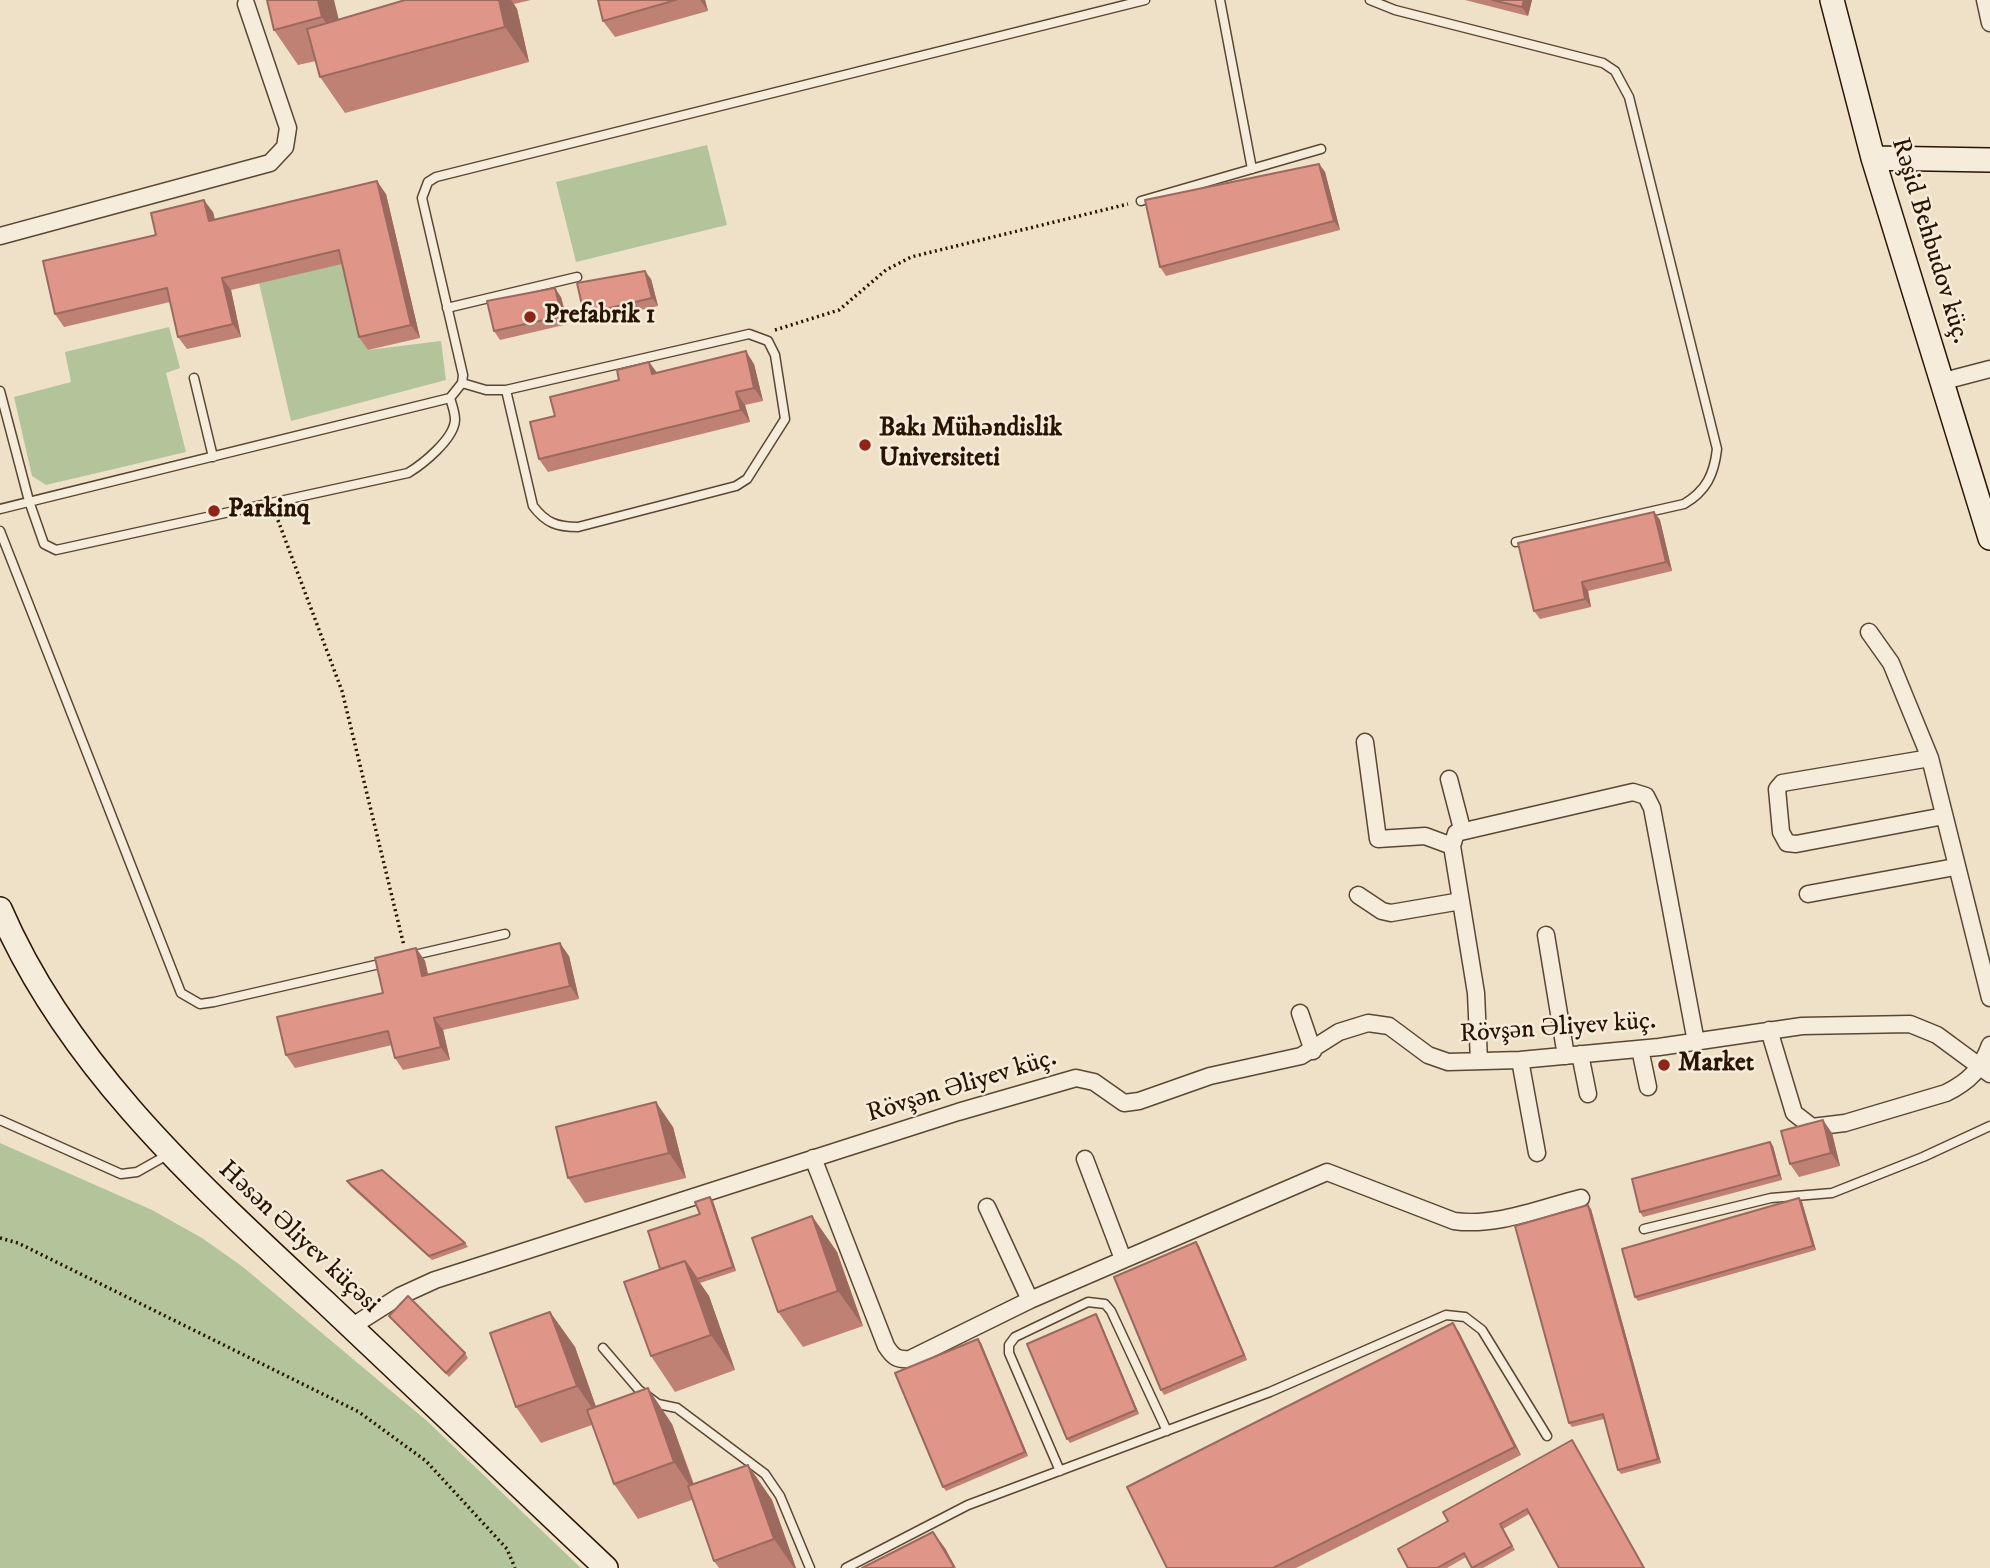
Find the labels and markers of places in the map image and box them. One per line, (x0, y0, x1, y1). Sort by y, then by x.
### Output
place label: Prefabrik 1 (544, 301, 655, 333)
marker: Prefabrik 1 (522, 309, 538, 325)
place label: Bakı Mühəndislik Universiteti (879, 414, 1062, 476)
marker: Bakı Mühəndislik Universiteti (857, 437, 873, 453)
place label: Parkinq (228, 495, 310, 527)
marker: Parkinq (206, 503, 222, 519)
place label: Market (1678, 1049, 1754, 1081)
marker: Market (1656, 1057, 1672, 1073)

